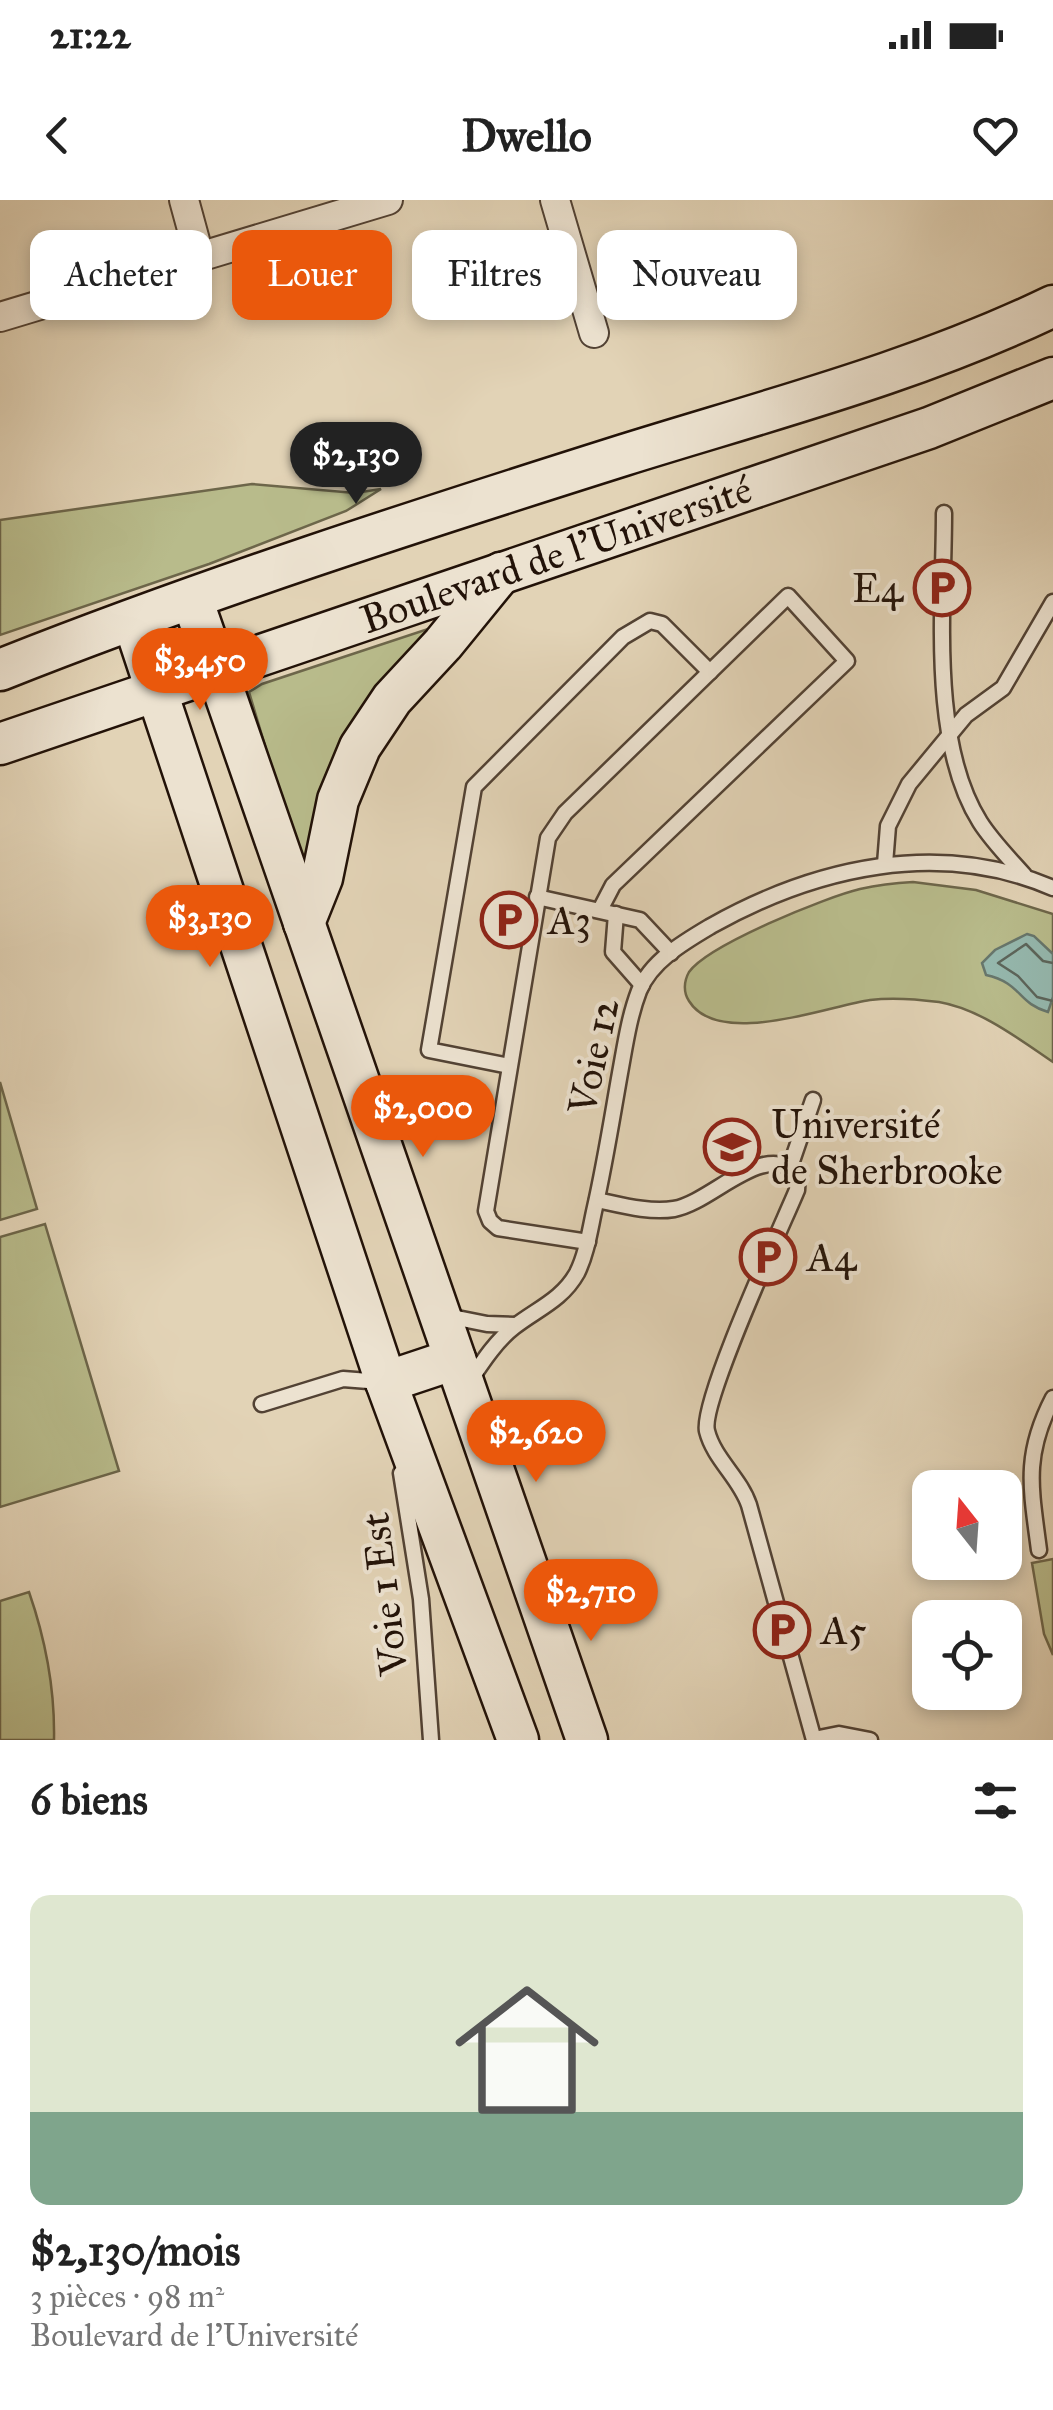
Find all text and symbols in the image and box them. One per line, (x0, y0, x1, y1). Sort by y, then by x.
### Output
text: 21:22 (50, 12, 131, 58)
icon: back (30, 108, 85, 163)
text: Dwello (461, 108, 592, 163)
icon: heart (968, 108, 1023, 163)
chip: Acheter (30, 230, 212, 320)
chip: Louer (232, 230, 392, 320)
chip: Filtres (412, 230, 577, 320)
chip: Nouveau (597, 230, 797, 320)
pin: $2,130 (275, 422, 437, 507)
text: $2,130 (312, 435, 400, 474)
street label: Boulevard de l'Université (354, 464, 759, 644)
parking icon: E4 (912, 558, 972, 618)
place label: E4 (852, 564, 905, 613)
pin: $3,450 (119, 628, 281, 713)
text: $3,450 (154, 641, 246, 680)
pin: $3,130 (129, 885, 291, 970)
parking icon: A3 (479, 890, 539, 950)
place label: A3 (546, 896, 591, 945)
text: $3,130 (168, 898, 252, 937)
street label: Voie 12 (557, 993, 630, 1119)
pin: $2,000 (342, 1075, 504, 1160)
text: $2,000 (373, 1088, 473, 1127)
place label: Université de Sherbrooke (771, 1100, 1003, 1195)
school or university icon: Université de Sherbrooke (702, 1117, 762, 1177)
parking icon: A4 (738, 1227, 798, 1287)
place label: A4 (805, 1233, 858, 1282)
pin: $2,620 (455, 1400, 617, 1485)
text: $2,620 (489, 1413, 583, 1452)
north arrow (912, 1470, 1022, 1580)
map controls (912, 1470, 1022, 1710)
street label: Voie 1 Est (350, 1510, 419, 1679)
pin: $2,710 (510, 1559, 672, 1644)
text: $2,710 (546, 1572, 636, 1611)
parking icon: A5 (752, 1600, 812, 1660)
button: locate (912, 1600, 1022, 1710)
place label: A5 (819, 1606, 867, 1655)
icon: filters (968, 1773, 1023, 1828)
text: 6 biens (30, 1774, 148, 1826)
icon: home (437, 1960, 617, 2140)
text: $2,130/mois (30, 2225, 240, 2277)
text: 3 pièces · 98 m² (30, 2277, 224, 2316)
text: Boulevard de l'Université (30, 2316, 358, 2355)

